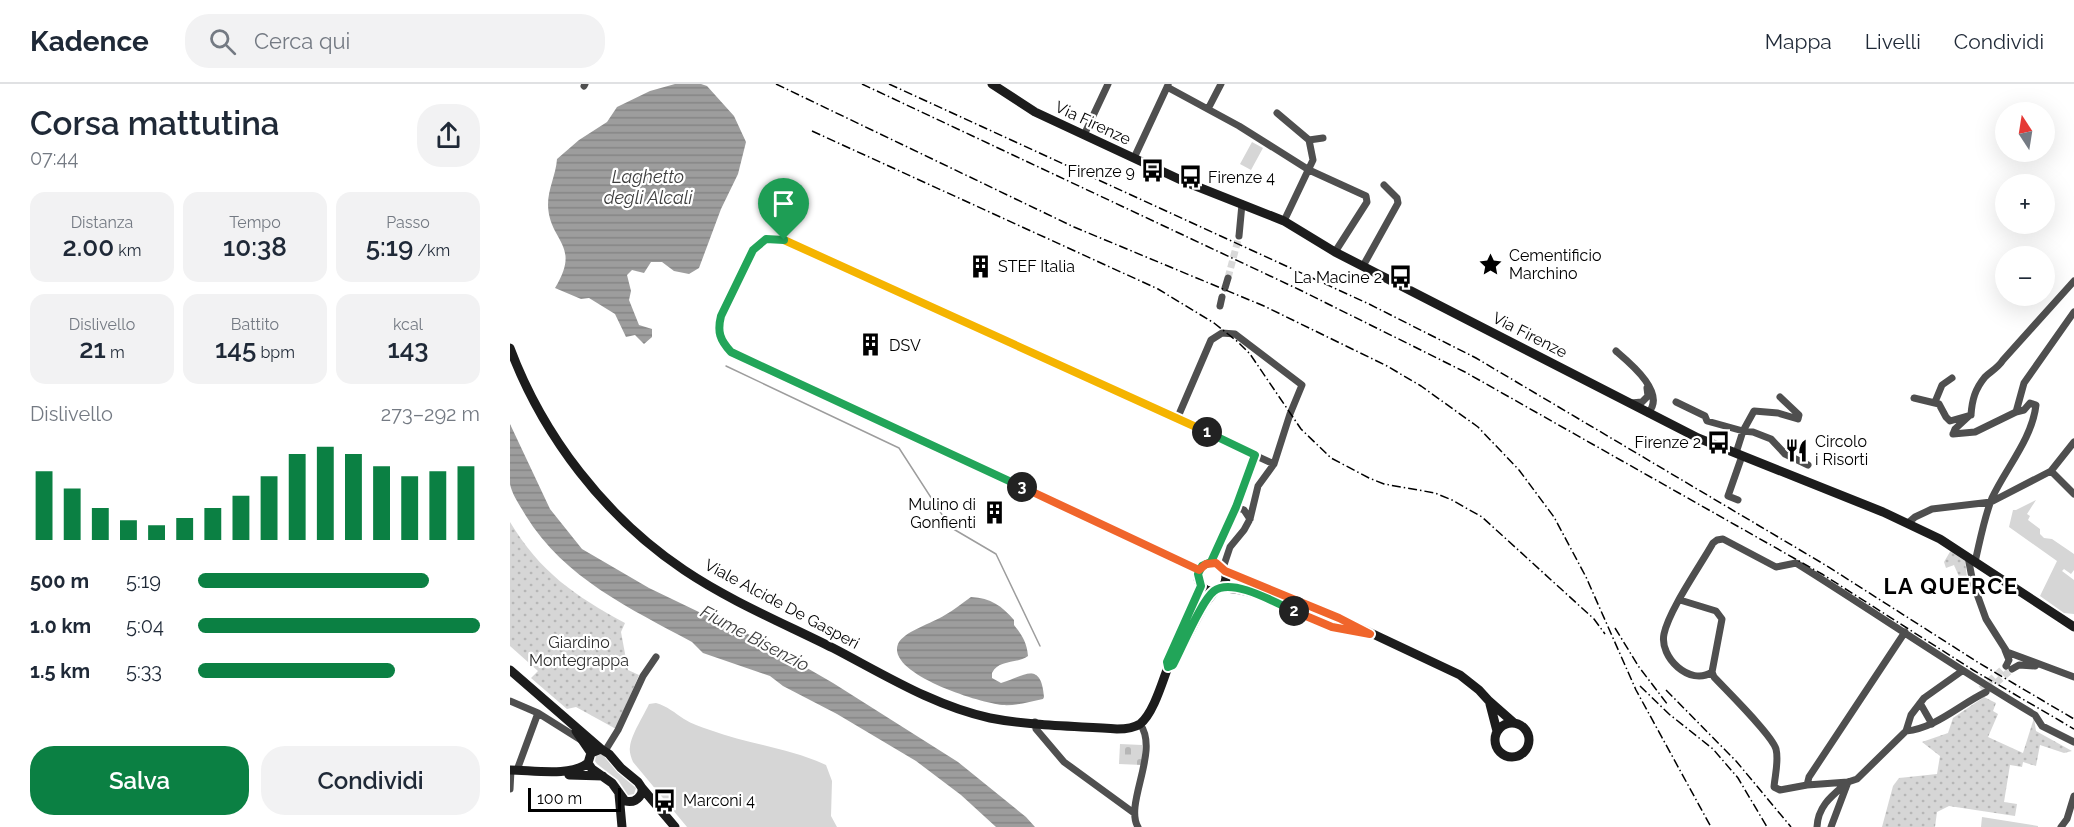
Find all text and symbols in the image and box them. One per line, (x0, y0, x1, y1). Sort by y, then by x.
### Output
search box (185, 14, 605, 68)
text: Kadence (30, 25, 149, 58)
icon: search (206, 25, 239, 58)
text: Cerca qui (254, 28, 350, 54)
text: Mappa (1765, 29, 1832, 54)
text: Livelli (1865, 29, 1921, 54)
text: Condividi (1954, 29, 2044, 54)
street label: Via Firenze (1052, 97, 1134, 149)
north arrow (1995, 102, 2055, 162)
map controls (1995, 102, 2055, 306)
text: Corsa mattutina (30, 104, 279, 143)
button: share (417, 104, 480, 167)
text: 07:44 (30, 146, 78, 170)
bus stop icon: Firenze 9 (1140, 158, 1166, 184)
place label: Firenze 9 (1067, 162, 1135, 181)
bus stop icon: Firenze 4 (1177, 164, 1203, 190)
water label: Laghetto degli Alcali (604, 166, 694, 208)
place label: Firenze 4 (1208, 168, 1275, 187)
button: + (1995, 174, 2055, 234)
pin (758, 178, 809, 240)
icon: arrive (767, 187, 800, 220)
text: Distanza (71, 213, 133, 232)
text: Tempo (229, 213, 281, 232)
text: Passo (386, 213, 430, 232)
text: 2.00 (62, 232, 114, 262)
text: 10:38 (223, 232, 287, 262)
text: 5:19 (366, 232, 413, 262)
text: km (114, 241, 142, 260)
text: /km (413, 241, 450, 260)
place label: Cementificio Marchino (1509, 246, 1601, 283)
button: − (1995, 246, 2055, 306)
place icon: Cementificio Marchino (1478, 251, 1504, 277)
building icon: STEF Italia (967, 253, 993, 279)
place label: STEF Italia (998, 257, 1075, 276)
bus stop icon: La Macine 2 (1387, 264, 1413, 290)
place label: La Macine 2 (1294, 268, 1382, 287)
street label: Via Firenze (1489, 308, 1571, 362)
text: Dislivello (69, 315, 135, 334)
text: Battito (231, 315, 279, 334)
text: kcal (393, 315, 423, 334)
building icon: DSV (858, 332, 884, 358)
text: 21 (79, 334, 106, 364)
text: 145 (215, 334, 256, 364)
text: 143 (387, 334, 429, 364)
place label: DSV (889, 336, 921, 355)
text: m (106, 343, 125, 362)
text: bpm (256, 343, 295, 362)
text: Dislivello (30, 402, 113, 426)
text: 273–292 m (381, 402, 480, 426)
pin: 1 (1192, 417, 1222, 447)
text: 1 (1203, 422, 1211, 441)
bus stop icon: Firenze 2 (1706, 429, 1732, 455)
place label: Circolo i Risorti (1815, 432, 1868, 469)
place label: Firenze 2 (1635, 433, 1701, 452)
restaurant icon: Circolo i Risorti (1784, 437, 1810, 463)
pin: 3 (1007, 472, 1037, 502)
text: 3 (1018, 477, 1026, 496)
place label: Mulino di Gonfienti (908, 495, 976, 532)
building icon: Mulino di Gonfienti (981, 500, 1007, 526)
street label: Viale Alcide De Gasperi (701, 555, 863, 653)
text: 500 m (30, 569, 89, 593)
text: 5:19 (126, 569, 161, 593)
district label: LA QUERCE (1884, 573, 2018, 599)
pin: 2 (1279, 596, 1309, 626)
water label: Fiume Bisenzio (697, 601, 813, 675)
text: 2 (1289, 601, 1299, 620)
text: 1.0 km (30, 614, 91, 638)
text: 5:04 (126, 614, 164, 638)
park label: Giardino Montegrappa (529, 633, 629, 670)
text: 1.5 km (30, 659, 90, 683)
text: 5:33 (126, 659, 162, 683)
button: Salva (30, 746, 249, 815)
button: Condividi (261, 746, 480, 815)
scale bar (528, 785, 621, 812)
bus stop icon: Marconi 4 (652, 787, 678, 813)
text: 100 m (537, 789, 582, 808)
place label: Marconi 4 (683, 791, 755, 810)

